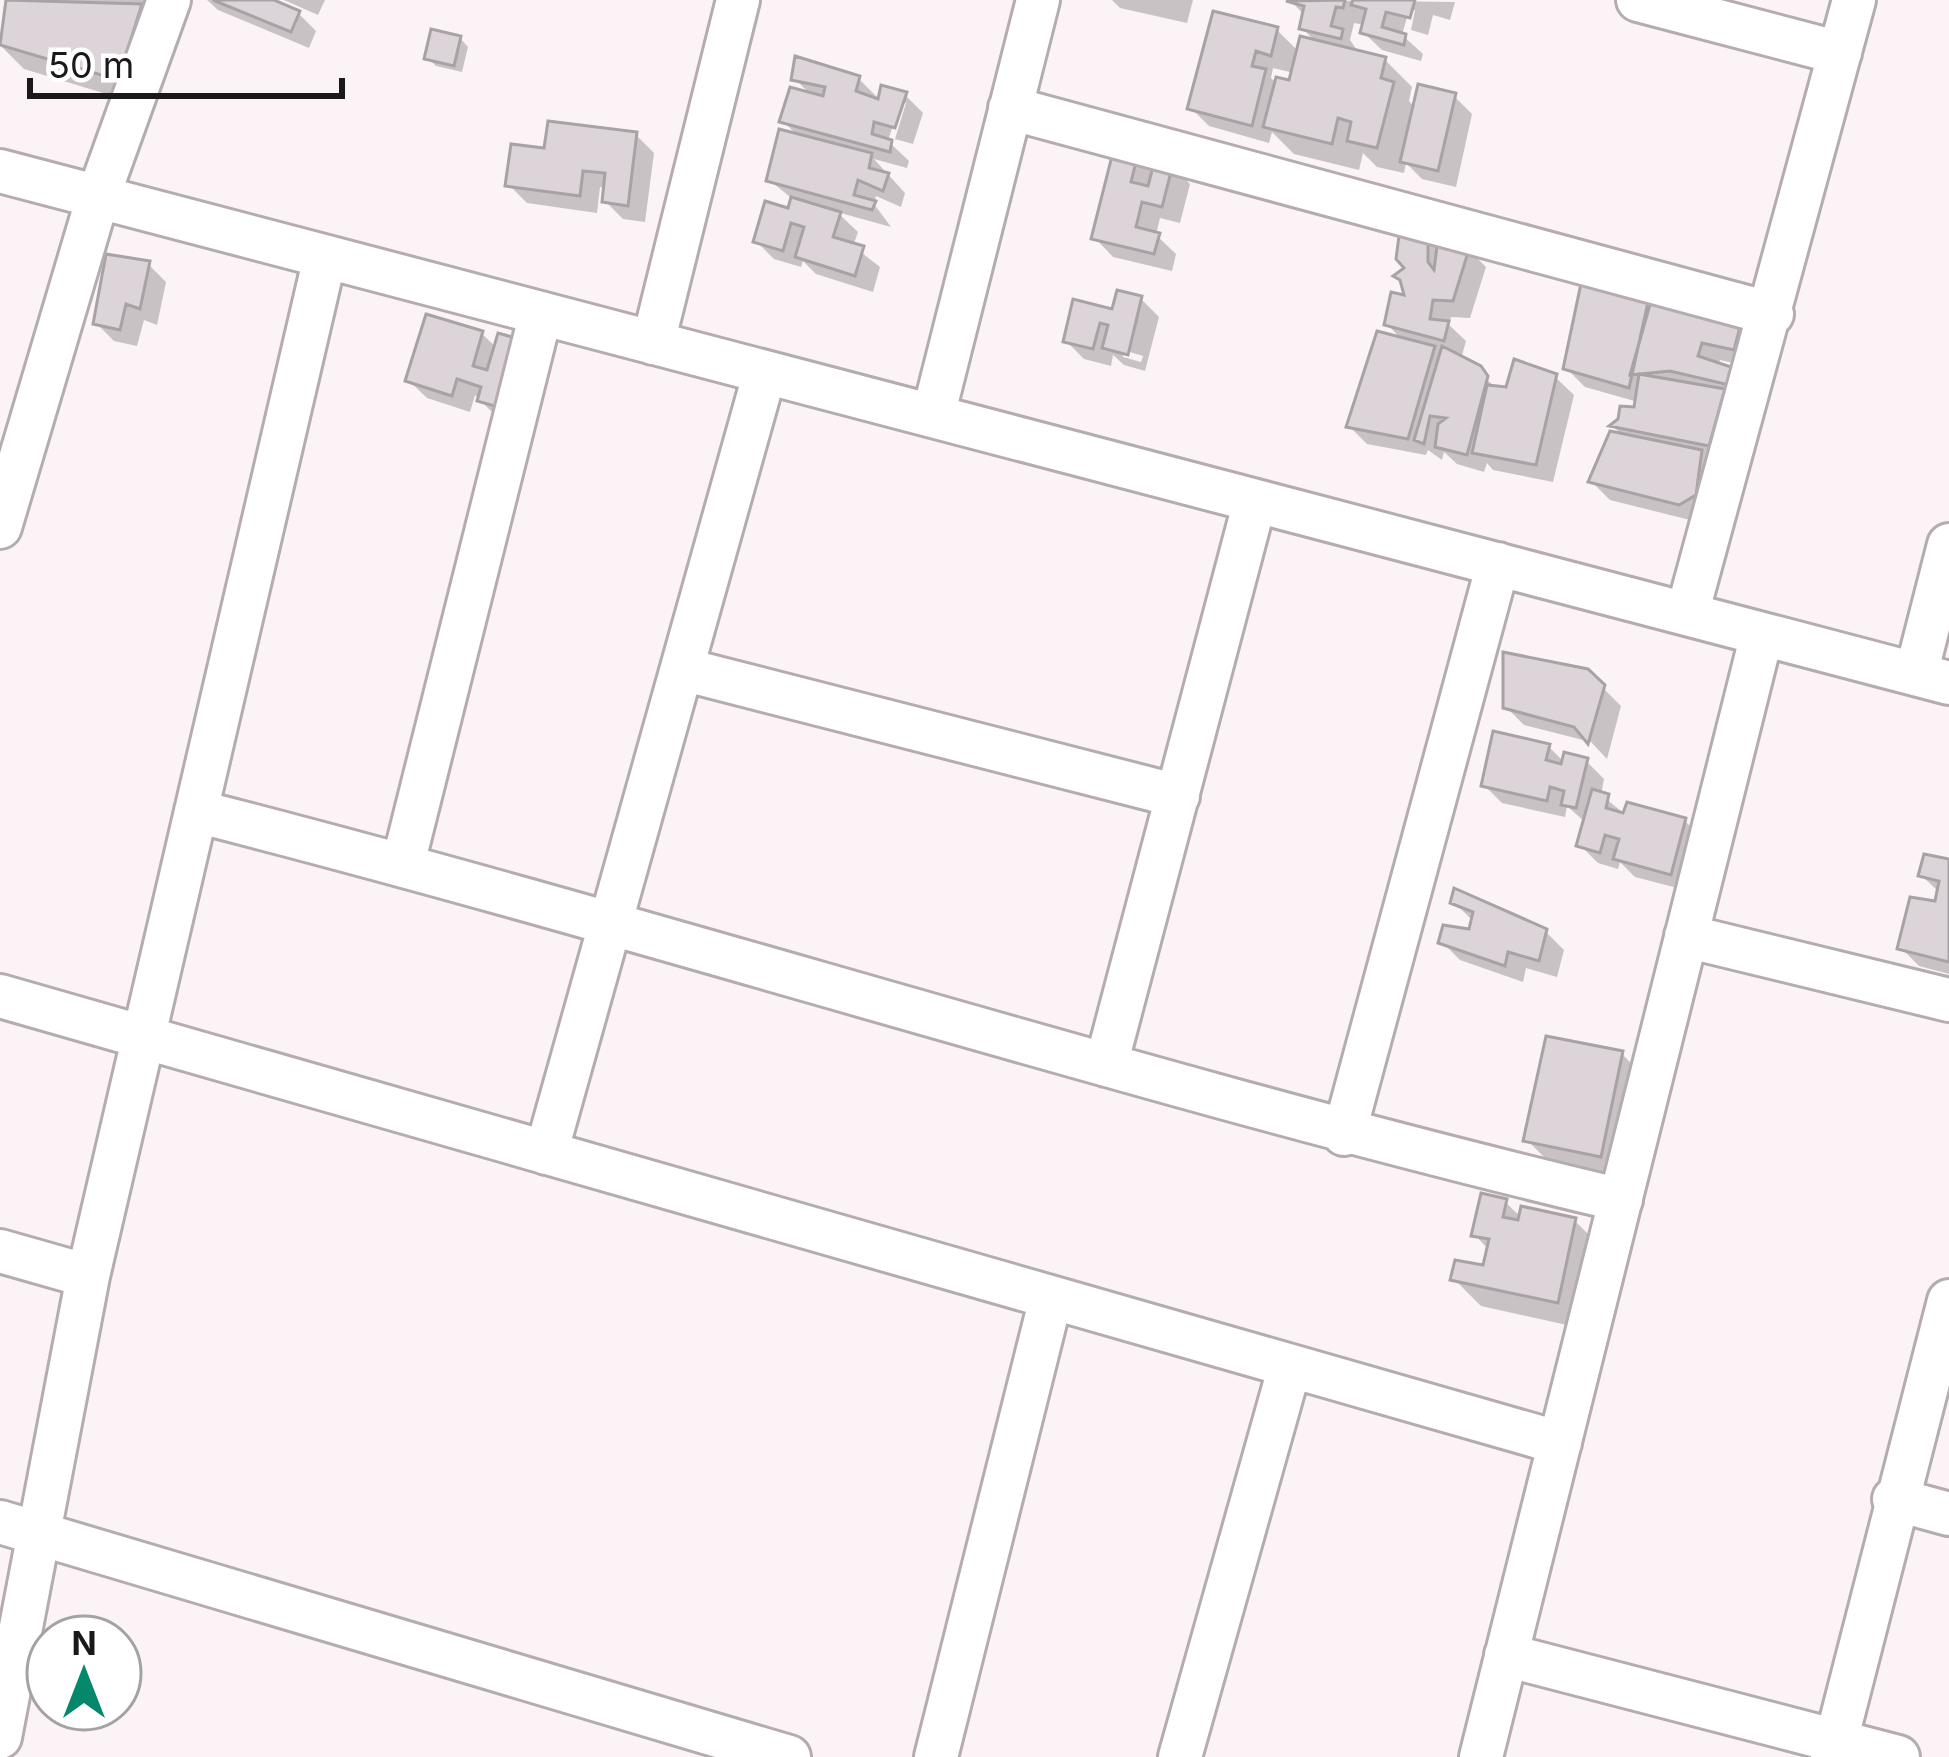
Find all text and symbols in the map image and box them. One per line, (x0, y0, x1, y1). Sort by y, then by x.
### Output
scale bar (30, 24, 342, 98)
text: 50 m (48, 43, 134, 87)
north arrow (24, 1613, 144, 1733)
text: N (71, 1623, 97, 1663)

